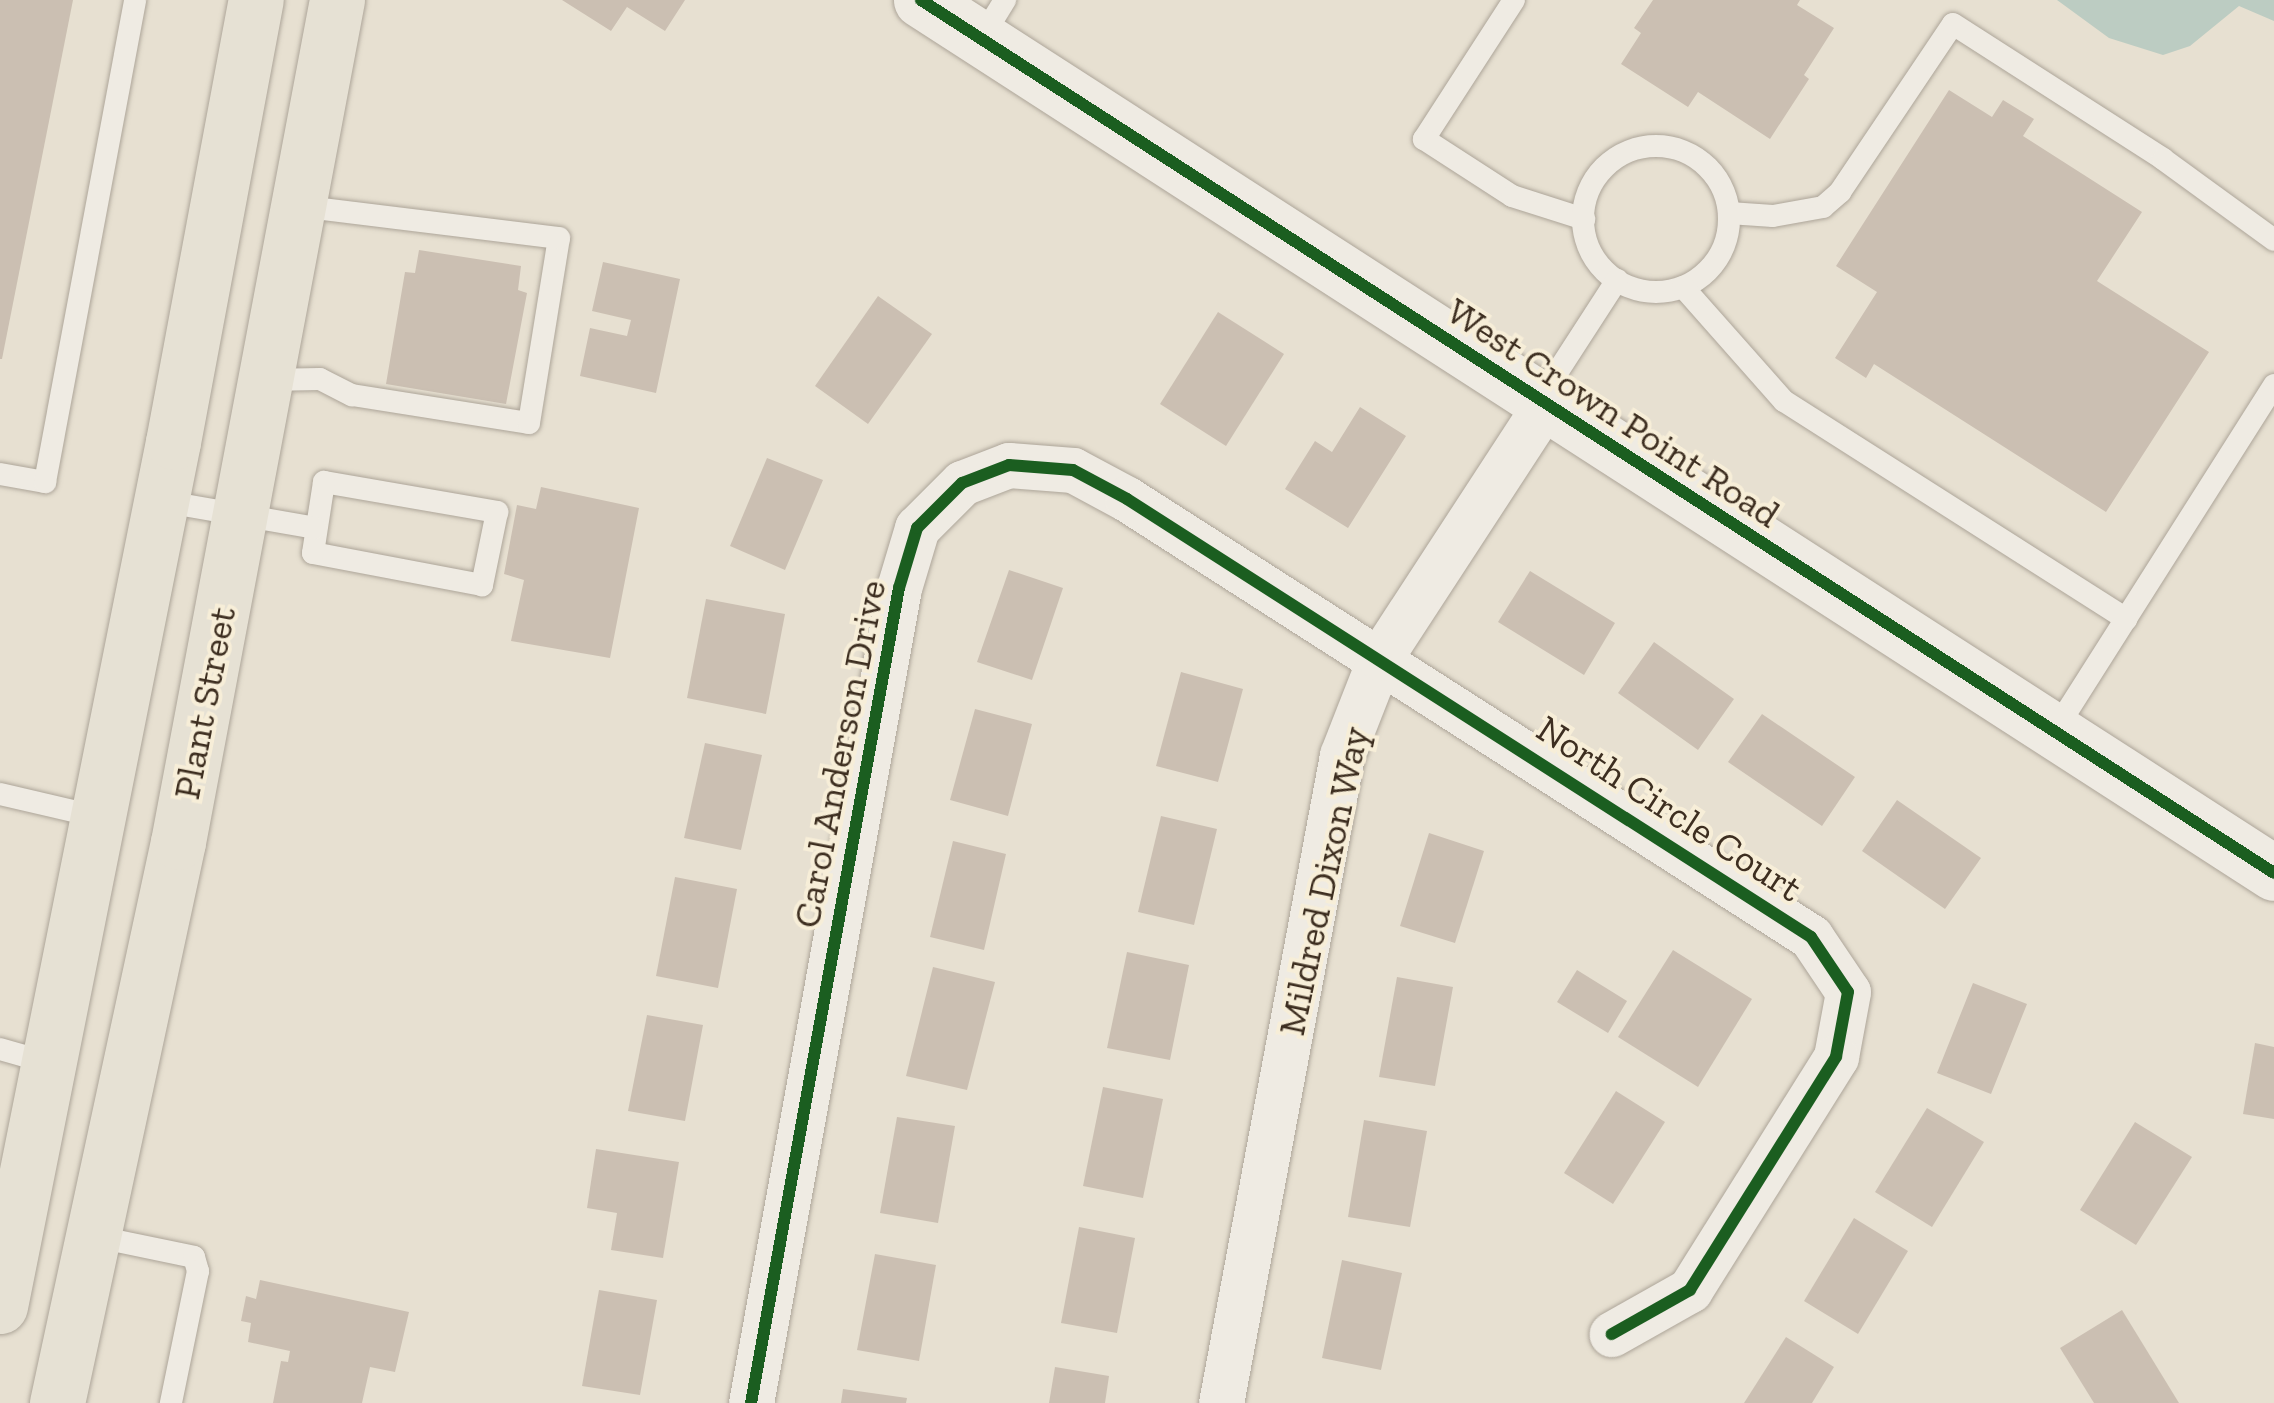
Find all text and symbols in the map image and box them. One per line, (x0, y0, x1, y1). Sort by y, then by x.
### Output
street label: West Crown Point Road (1438, 288, 1788, 538)
street label: Carol Anderson Drive (784, 576, 896, 932)
street label: Plant Street (164, 603, 246, 803)
street label: North Circle Court (1528, 706, 1810, 912)
street label: Mildred Dixon Way (1269, 722, 1379, 1040)

